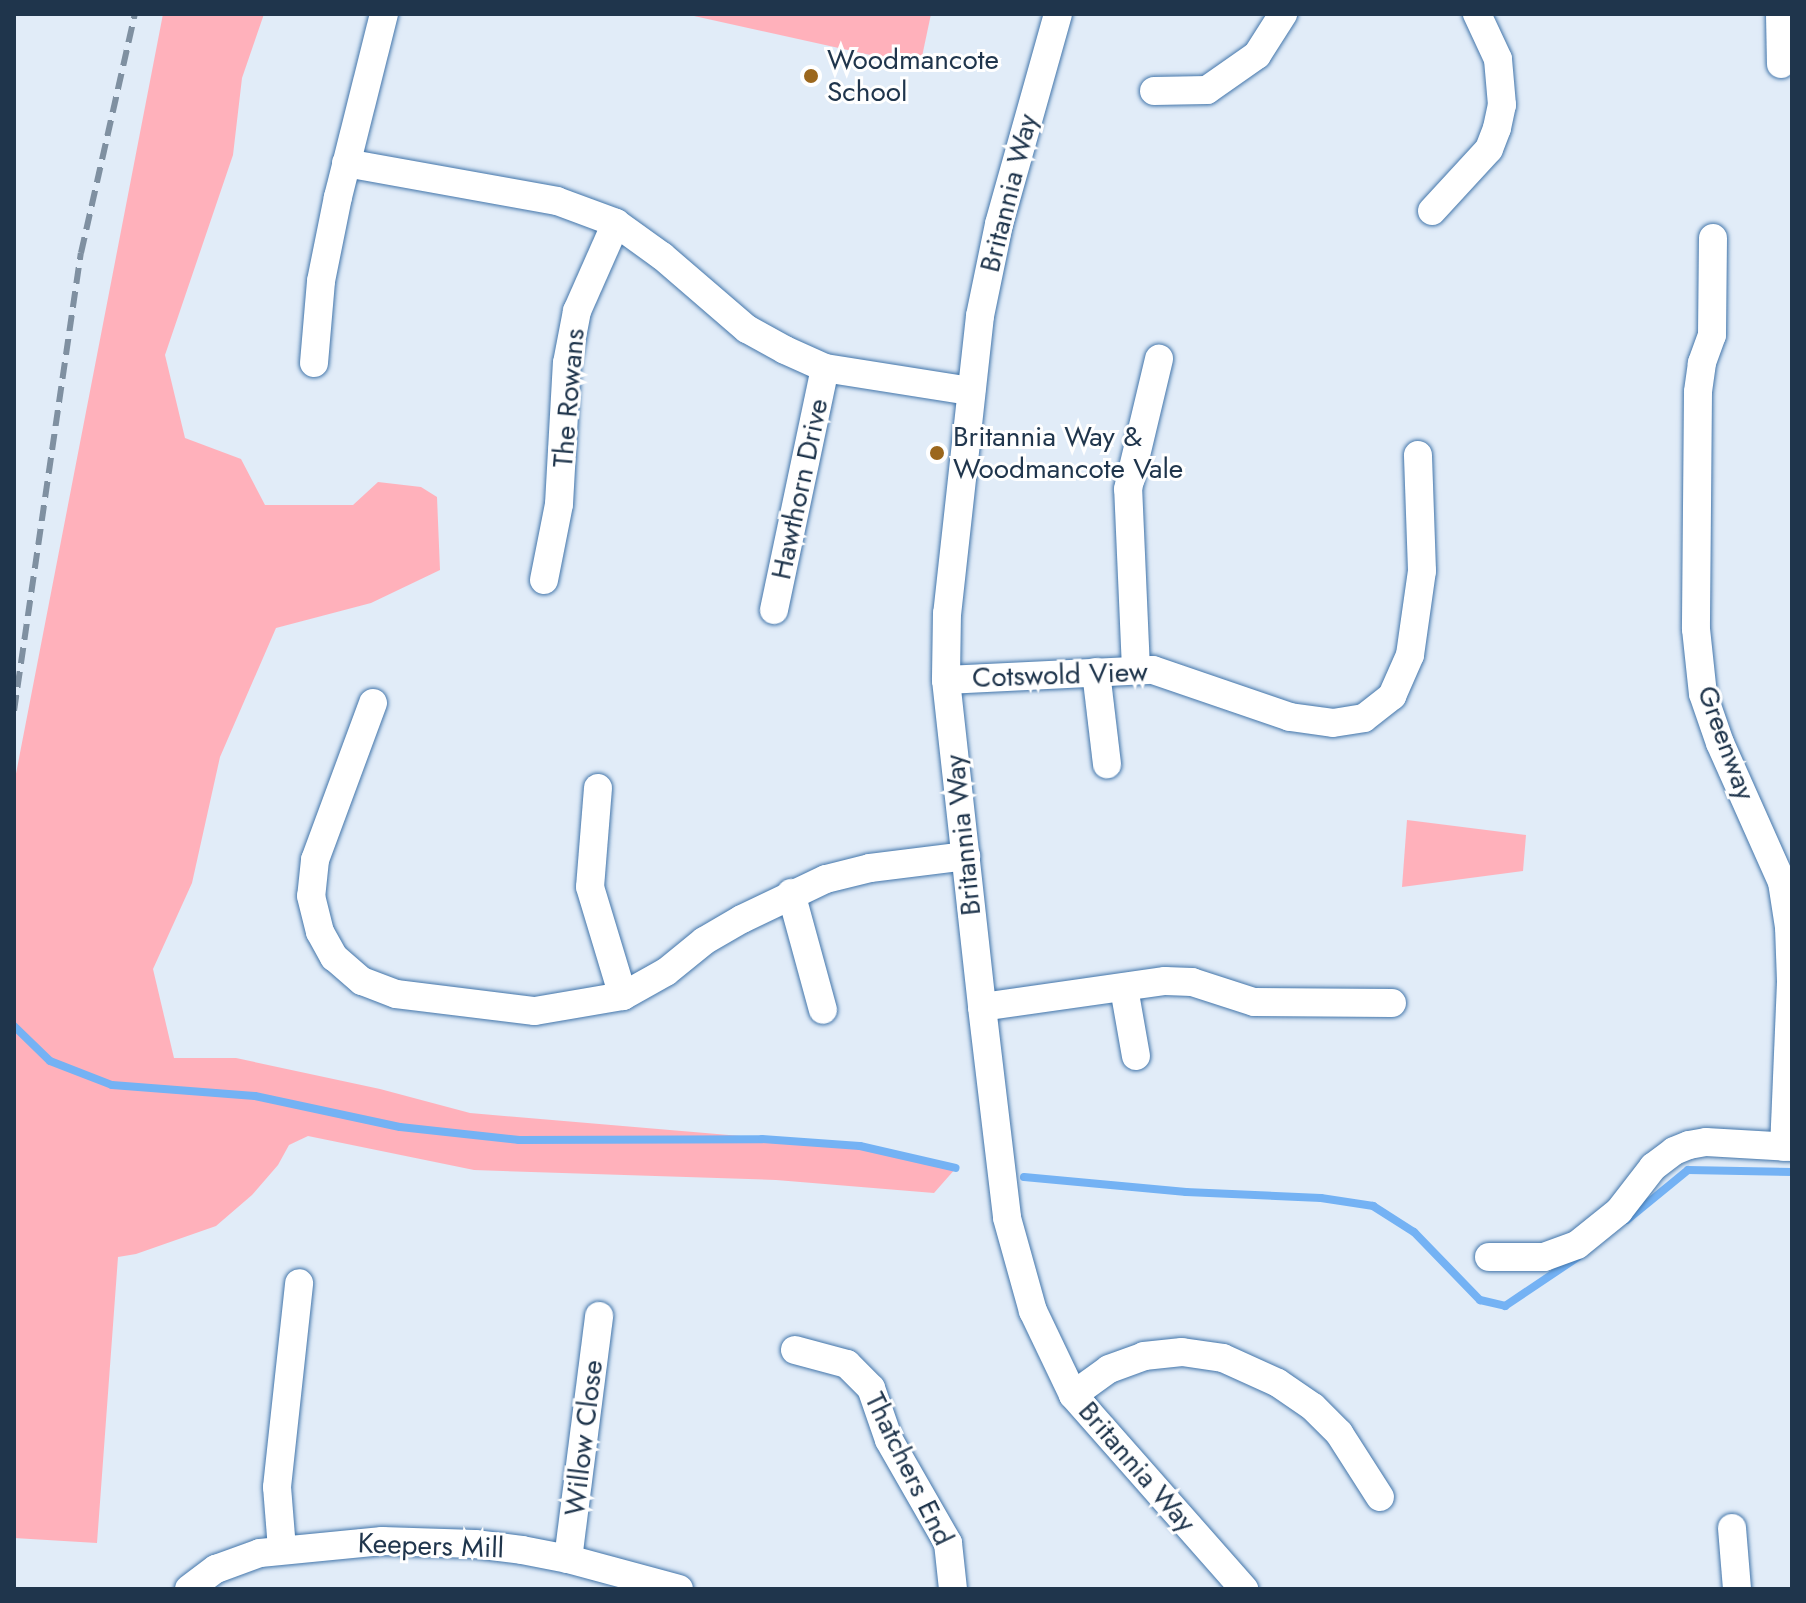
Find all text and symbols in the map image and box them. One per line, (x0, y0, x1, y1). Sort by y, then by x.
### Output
place label: Woodmancote School (827, 43, 999, 109)
marker: Woodmancote School (802, 67, 820, 85)
street label: Britannia Way (973, 110, 1045, 276)
street label: The Rowans (546, 327, 592, 469)
street label: Hawthorn Drive (764, 395, 836, 583)
place label: Britannia Way & Woodmancote Vale (953, 420, 1183, 486)
marker: Britannia Way & Woodmancote Vale (928, 444, 946, 462)
street label: Cotswold View (972, 655, 1148, 695)
street label: Greenway (1690, 681, 1762, 805)
street label: Britannia Way (938, 753, 988, 917)
street label: Willow Close (558, 1358, 610, 1518)
street label: Thatchers End (858, 1387, 960, 1551)
street label: Britannia Way (1071, 1395, 1203, 1539)
street label: Keepers Mill (357, 1527, 505, 1565)

